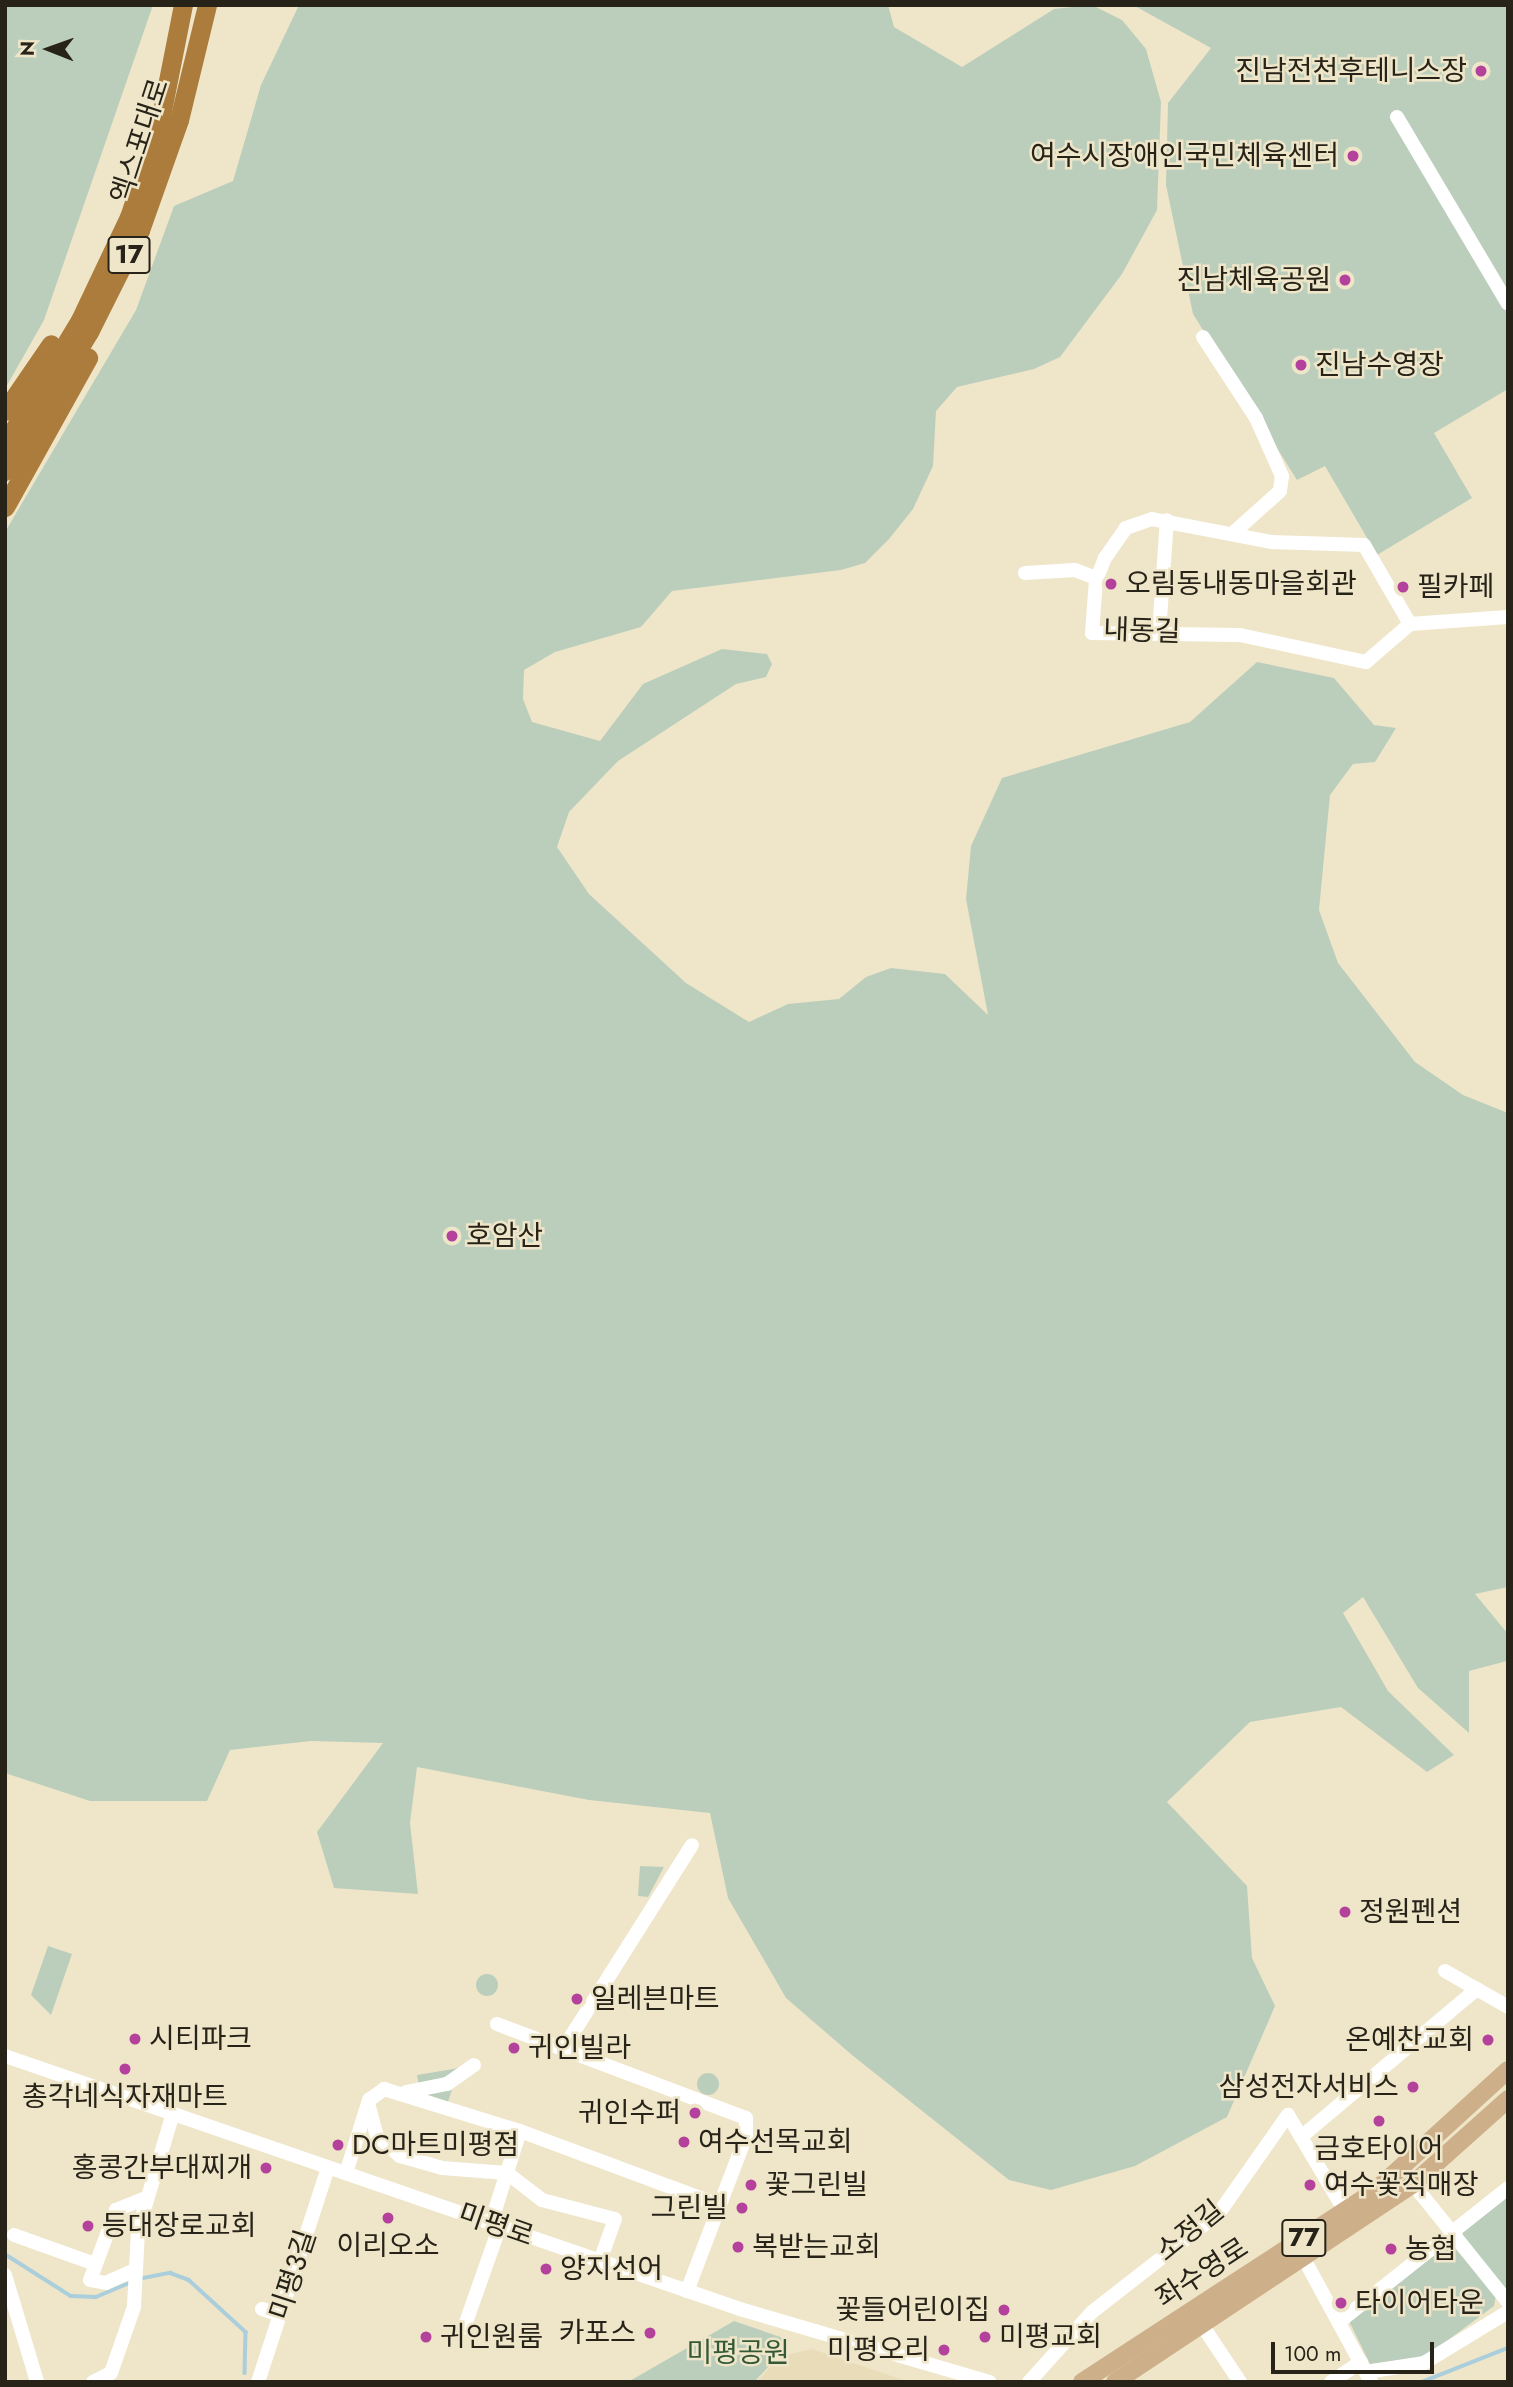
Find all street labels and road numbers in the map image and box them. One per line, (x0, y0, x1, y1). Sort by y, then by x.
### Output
street label: 엑스포대로 (104, 75, 176, 207)
road number: 17 (106, 232, 152, 278)
street label: 내동길 (1103, 613, 1181, 649)
street label: 소정길 (1149, 2194, 1231, 2268)
street label: 미평로 (454, 2197, 538, 2253)
road number: 77 (1281, 2216, 1327, 2260)
street label: 미평3길 (263, 2226, 323, 2324)
street label: 좌수영로 (1150, 2231, 1254, 2315)

